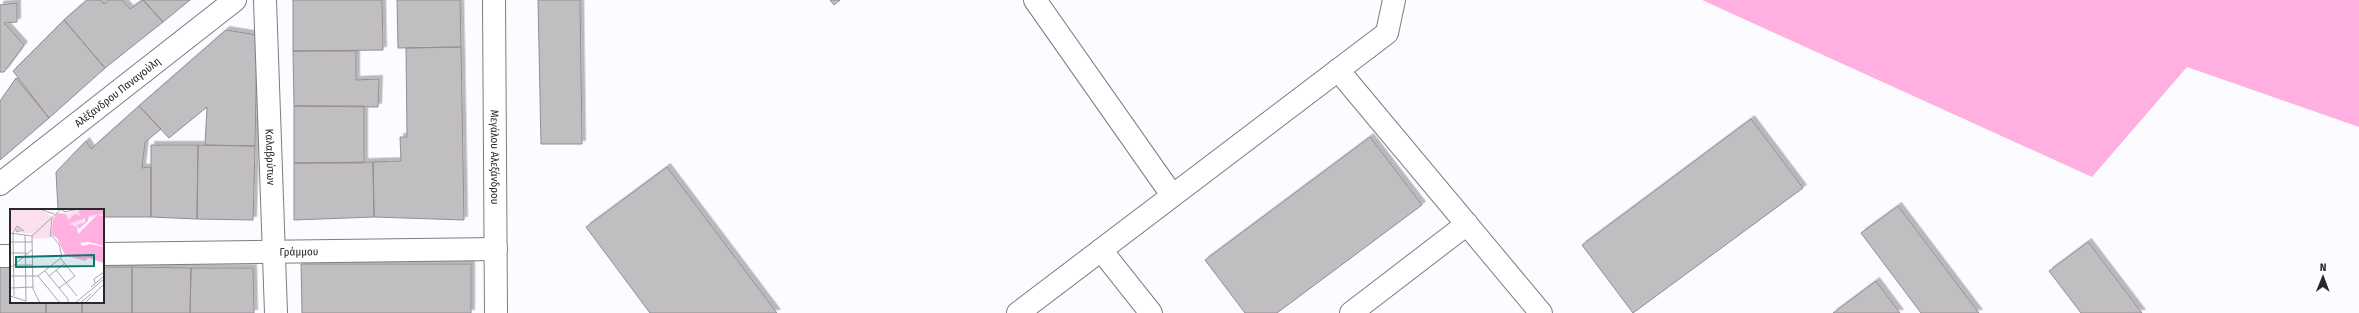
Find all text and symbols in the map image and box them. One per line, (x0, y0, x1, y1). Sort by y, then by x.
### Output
street label: Αλέξανδρου Παναγούλη (72, 54, 163, 130)
street label: Μεγάλου Αλεξάνδρου (488, 110, 502, 204)
street label: Καλαβρύτων (263, 129, 278, 185)
inset map (10, 209, 104, 303)
street label: Γράμμου (279, 245, 319, 258)
north arrow (2303, 257, 2343, 297)
text: N (2320, 261, 2327, 274)

